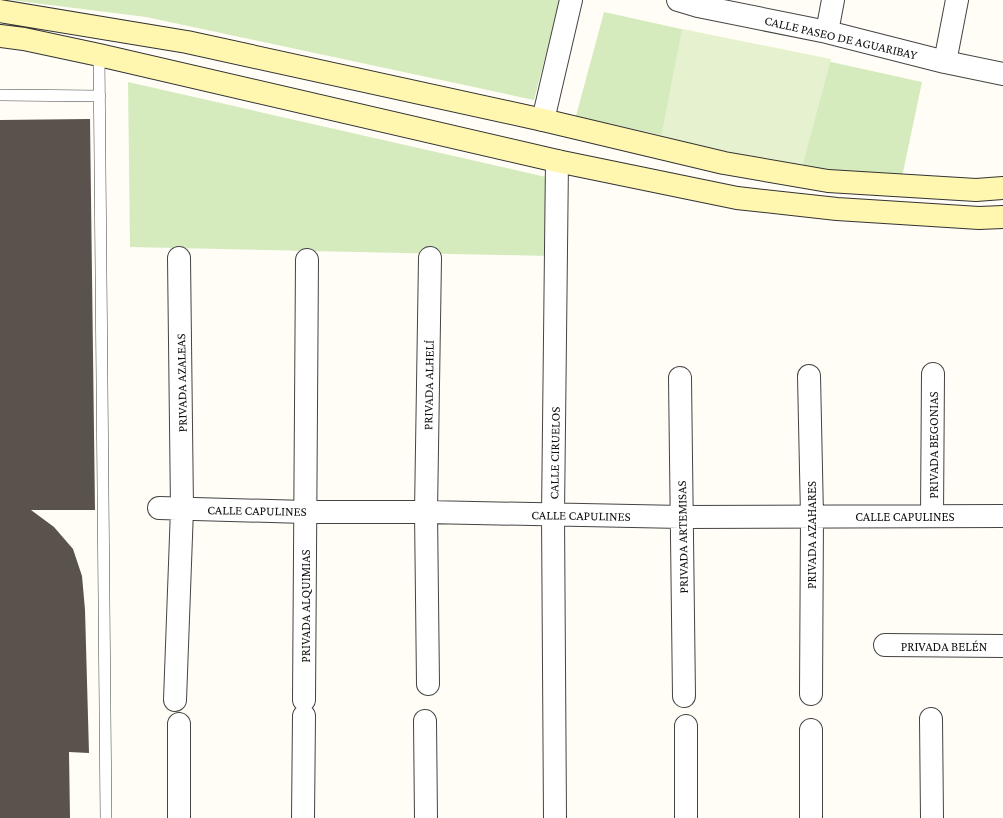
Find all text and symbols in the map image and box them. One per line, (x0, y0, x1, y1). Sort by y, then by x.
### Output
street label: CALLE PASEO DE AGUARIBAY (763, 13, 919, 62)
street label: PRIVADA AZALEAS (173, 333, 190, 433)
street label: PRIVADA ALHELÍ (420, 340, 437, 430)
street label: PRIVADA BEGONIAS (926, 391, 941, 499)
street label: CALLE CIRUELOS (546, 407, 563, 499)
street label: PRIVADA ARTEMISAS (674, 480, 691, 594)
street label: PRIVADA AZAHARES (804, 481, 819, 589)
street label: CALLE CAPULINES (207, 502, 307, 519)
street label: CALLE CAPULINES (531, 507, 631, 524)
street label: CALLE CAPULINES (855, 509, 955, 524)
street label: PRIVADA ALQUIMIAS (298, 549, 313, 663)
street label: PRIVADA BELÉN (901, 639, 987, 654)

